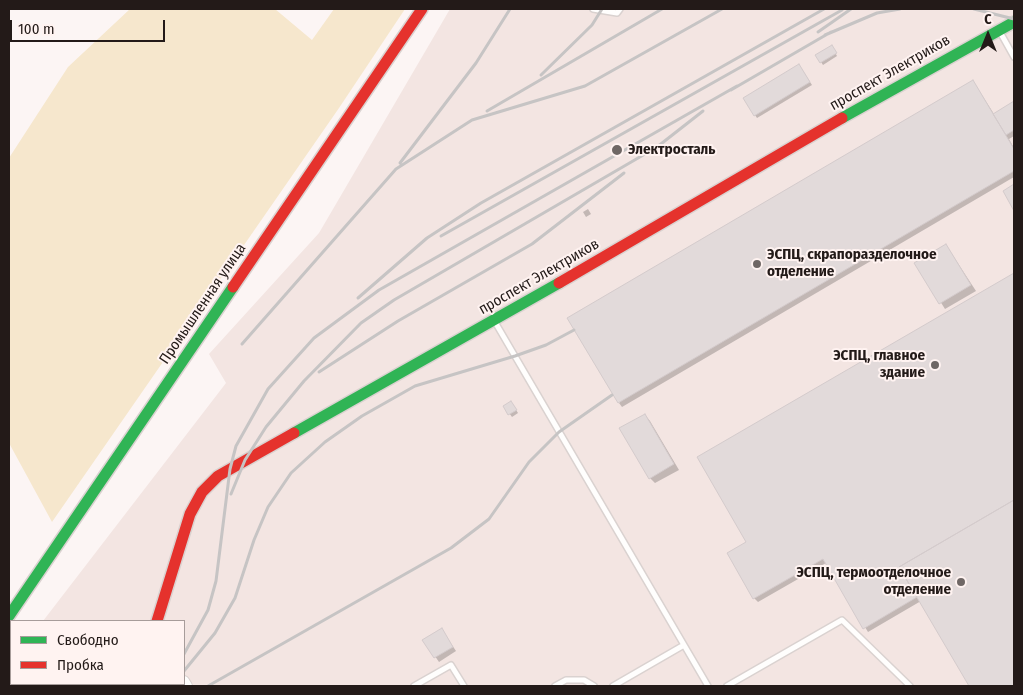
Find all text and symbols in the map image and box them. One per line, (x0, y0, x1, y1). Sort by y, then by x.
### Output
scale bar (12, 10, 168, 42)
north arrow (963, 10, 1013, 60)
text: С (984, 11, 992, 28)
text: 100 m (18, 20, 55, 38)
street label: проспект Электриков (827, 31, 953, 115)
place label: Электросталь (628, 141, 715, 159)
marker: Электросталь (610, 143, 624, 157)
street label: проспект Электриков (476, 235, 602, 319)
street label: Промышленная улица (156, 240, 250, 368)
place label: ЭСПЦ, скрапоразделочное отделение (767, 246, 937, 281)
marker: ЭСПЦ, скрапоразделочное отделение (751, 258, 763, 270)
place label: ЭСПЦ, главное здание (833, 347, 925, 382)
marker: ЭСПЦ, главное здание (929, 359, 941, 371)
place label: ЭСПЦ, термоотделочное отделение (796, 564, 951, 599)
marker: ЭСПЦ, термоотделочное отделение (955, 576, 967, 588)
legend (10, 620, 185, 685)
text: Свободно (57, 631, 119, 649)
text: Пробка (57, 656, 104, 674)

